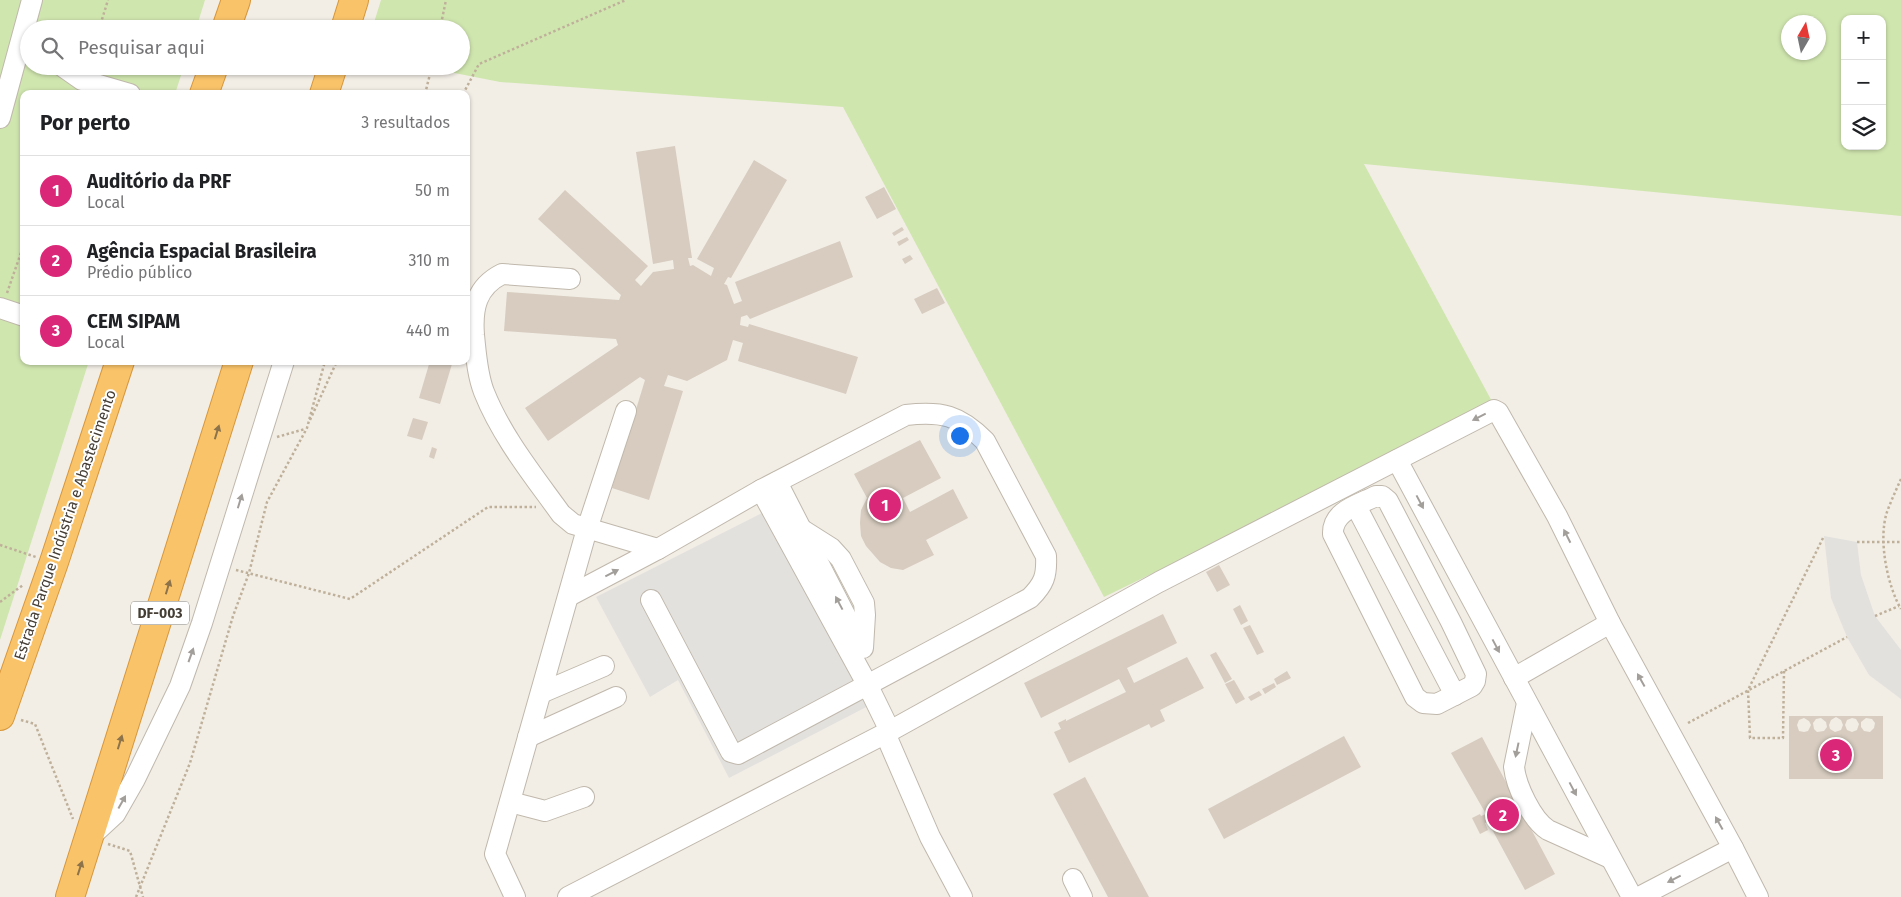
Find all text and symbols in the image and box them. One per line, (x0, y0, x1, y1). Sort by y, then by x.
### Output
north arrow (1781, 15, 1826, 60)
map controls (1841, 15, 1886, 150)
button: + (1841, 15, 1886, 60)
search box (20, 20, 470, 75)
icon: search (38, 34, 66, 62)
text: Pesquisar aqui (78, 36, 205, 59)
button: − (1841, 60, 1886, 105)
button: layers (1841, 105, 1886, 150)
text: Por perto (40, 110, 130, 136)
text: 3 resultados (361, 113, 450, 132)
text: Auditório da PRF (87, 170, 231, 193)
text: 1 (52, 181, 60, 200)
text: 50 m (415, 181, 450, 200)
text: Local (87, 193, 125, 212)
text: Agência Espacial Brasileira (87, 240, 317, 263)
text: 2 (52, 251, 60, 270)
text: 310 m (409, 251, 450, 270)
text: Prédio público (87, 263, 192, 282)
text: CEM SIPAM (87, 310, 180, 333)
text: 3 (52, 321, 60, 340)
text: 440 m (406, 321, 450, 340)
text: Local (87, 333, 125, 352)
street label: Estrada Parque Indústria e Abastecimento (10, 387, 120, 663)
one-way arrow (1472, 413, 1486, 421)
your location (947, 423, 973, 449)
one-way arrow (214, 424, 222, 439)
pin: 1 (869, 486, 901, 524)
one-way arrow (237, 493, 245, 508)
one-way arrow (1416, 495, 1424, 510)
one-way arrow (1563, 528, 1571, 543)
one-way arrow (605, 569, 619, 577)
one-way arrow (165, 579, 173, 594)
one-way arrow (835, 596, 843, 611)
road number: DF-003 (131, 602, 189, 624)
one-way arrow (1492, 639, 1501, 652)
one-way arrow (187, 648, 195, 663)
one-way arrow (1637, 673, 1646, 687)
one-way arrow (116, 734, 124, 749)
pin: 3 (1820, 736, 1852, 774)
one-way arrow (1512, 743, 1520, 759)
one-way arrow (1569, 782, 1577, 796)
one-way arrow (117, 796, 126, 809)
pin: 2 (1487, 796, 1519, 834)
one-way arrow (1715, 815, 1723, 830)
one-way arrow (76, 860, 84, 875)
one-way arrow (1667, 875, 1682, 883)

